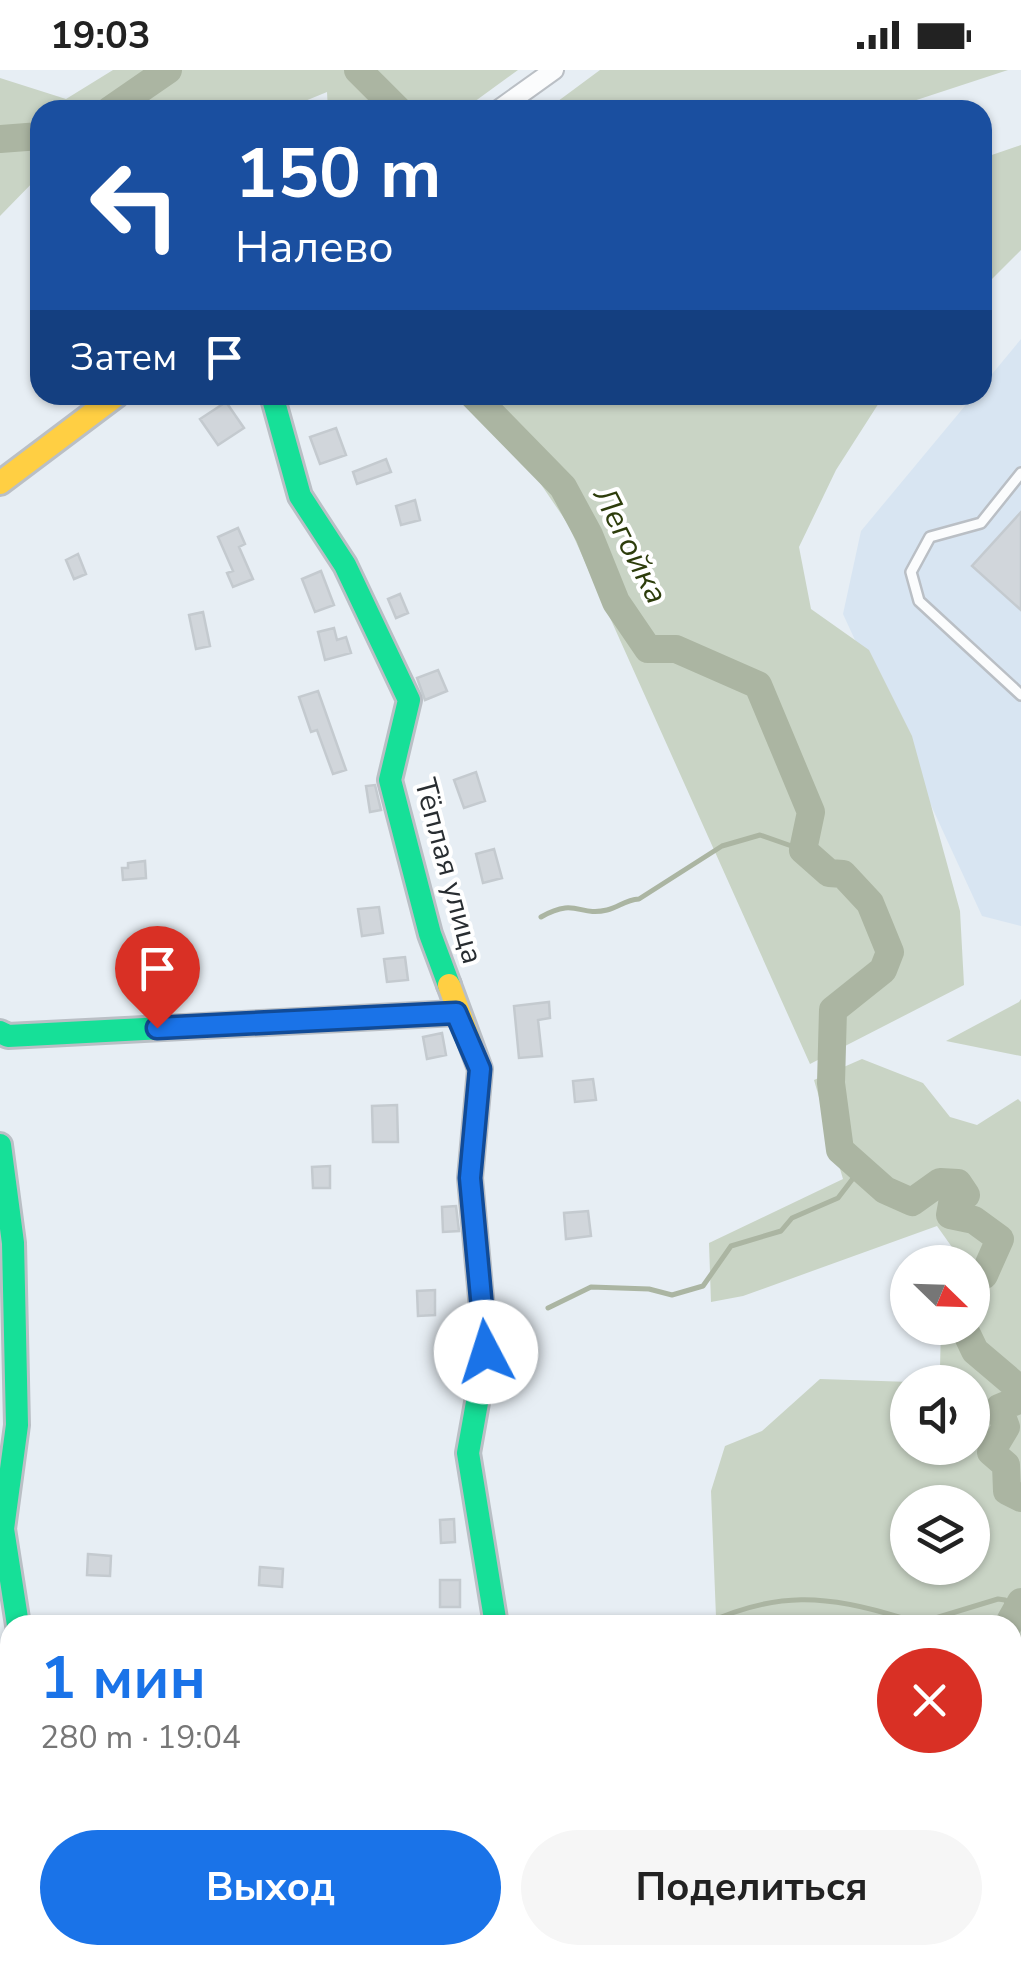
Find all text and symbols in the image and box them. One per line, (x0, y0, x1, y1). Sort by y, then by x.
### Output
text: 19:03 (50, 10, 151, 61)
text: 150 m (235, 126, 441, 222)
icon: left (70, 140, 200, 270)
text: Налево (235, 217, 394, 278)
icon: arrive (197, 330, 252, 385)
text: Затем (70, 332, 177, 383)
water label: Легойка (582, 479, 678, 611)
street label: Тёплая улица (404, 774, 493, 968)
pin (115, 926, 200, 1029)
icon: arrive (130, 941, 185, 996)
north arrow (890, 1245, 990, 1345)
map controls (890, 1245, 990, 1585)
position arrow (434, 1300, 538, 1404)
button: sound (890, 1365, 990, 1465)
button: layers (890, 1485, 990, 1585)
text: 1 мин (40, 1637, 206, 1719)
button: close (877, 1648, 982, 1753)
text: 280 m · 19:04 (40, 1716, 241, 1759)
button: Выход (40, 1830, 501, 1945)
button: Поделиться (521, 1830, 982, 1945)

